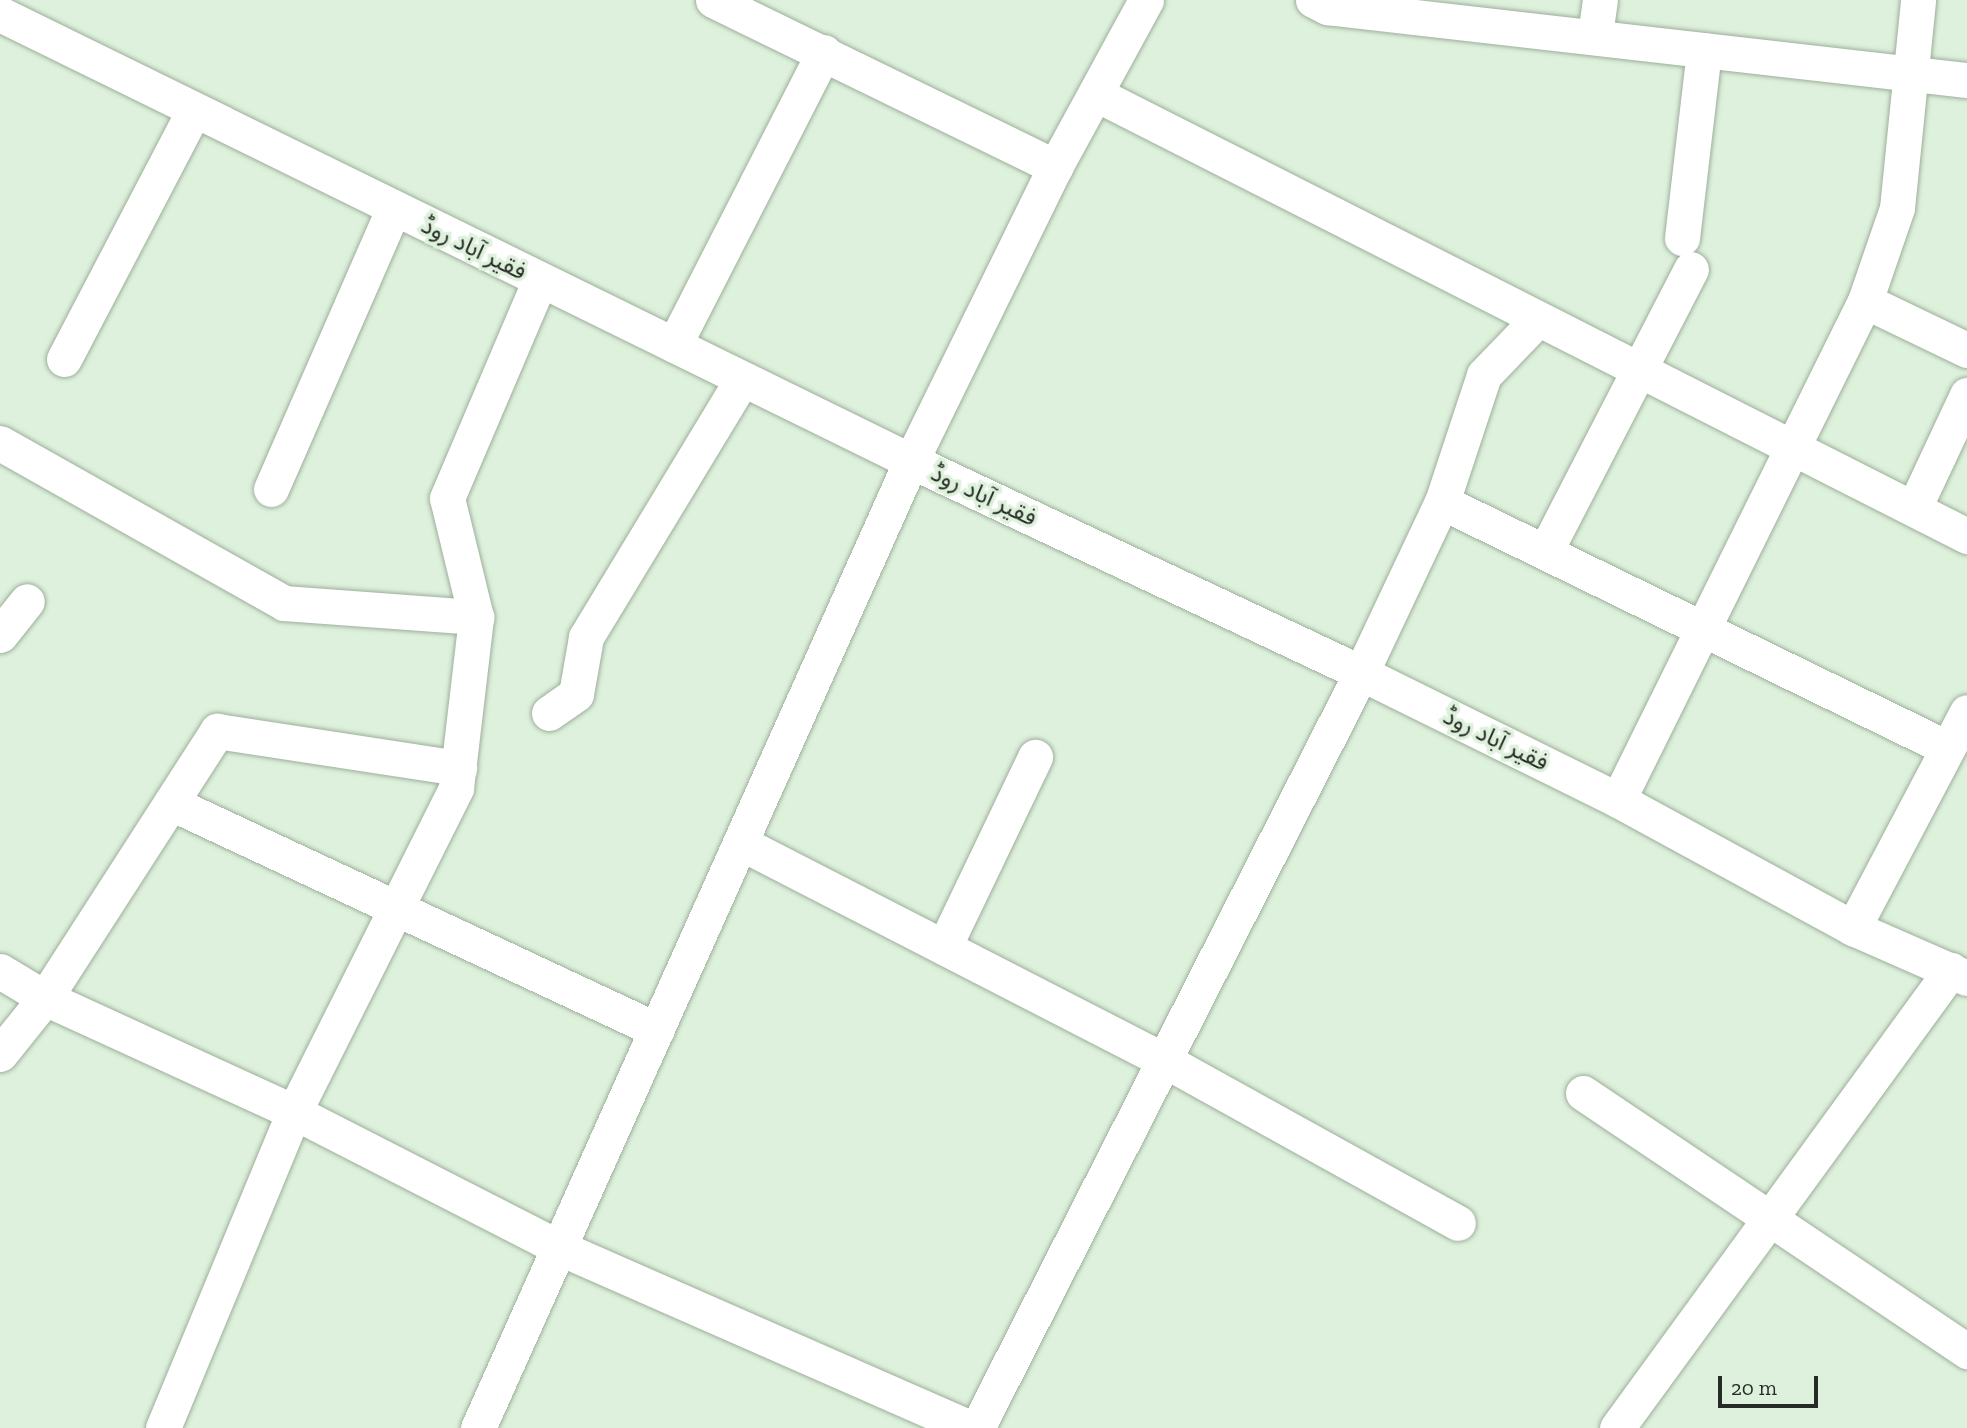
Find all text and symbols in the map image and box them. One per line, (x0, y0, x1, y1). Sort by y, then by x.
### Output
street label: فقیر آباد روڈ (417, 210, 531, 286)
street label: فقیر آباد روڈ (926, 458, 1042, 532)
street label: فقیر آباد روڈ (1439, 701, 1553, 777)
scale bar (1722, 1362, 1822, 1406)
text: 20 m (1731, 1375, 1777, 1400)

